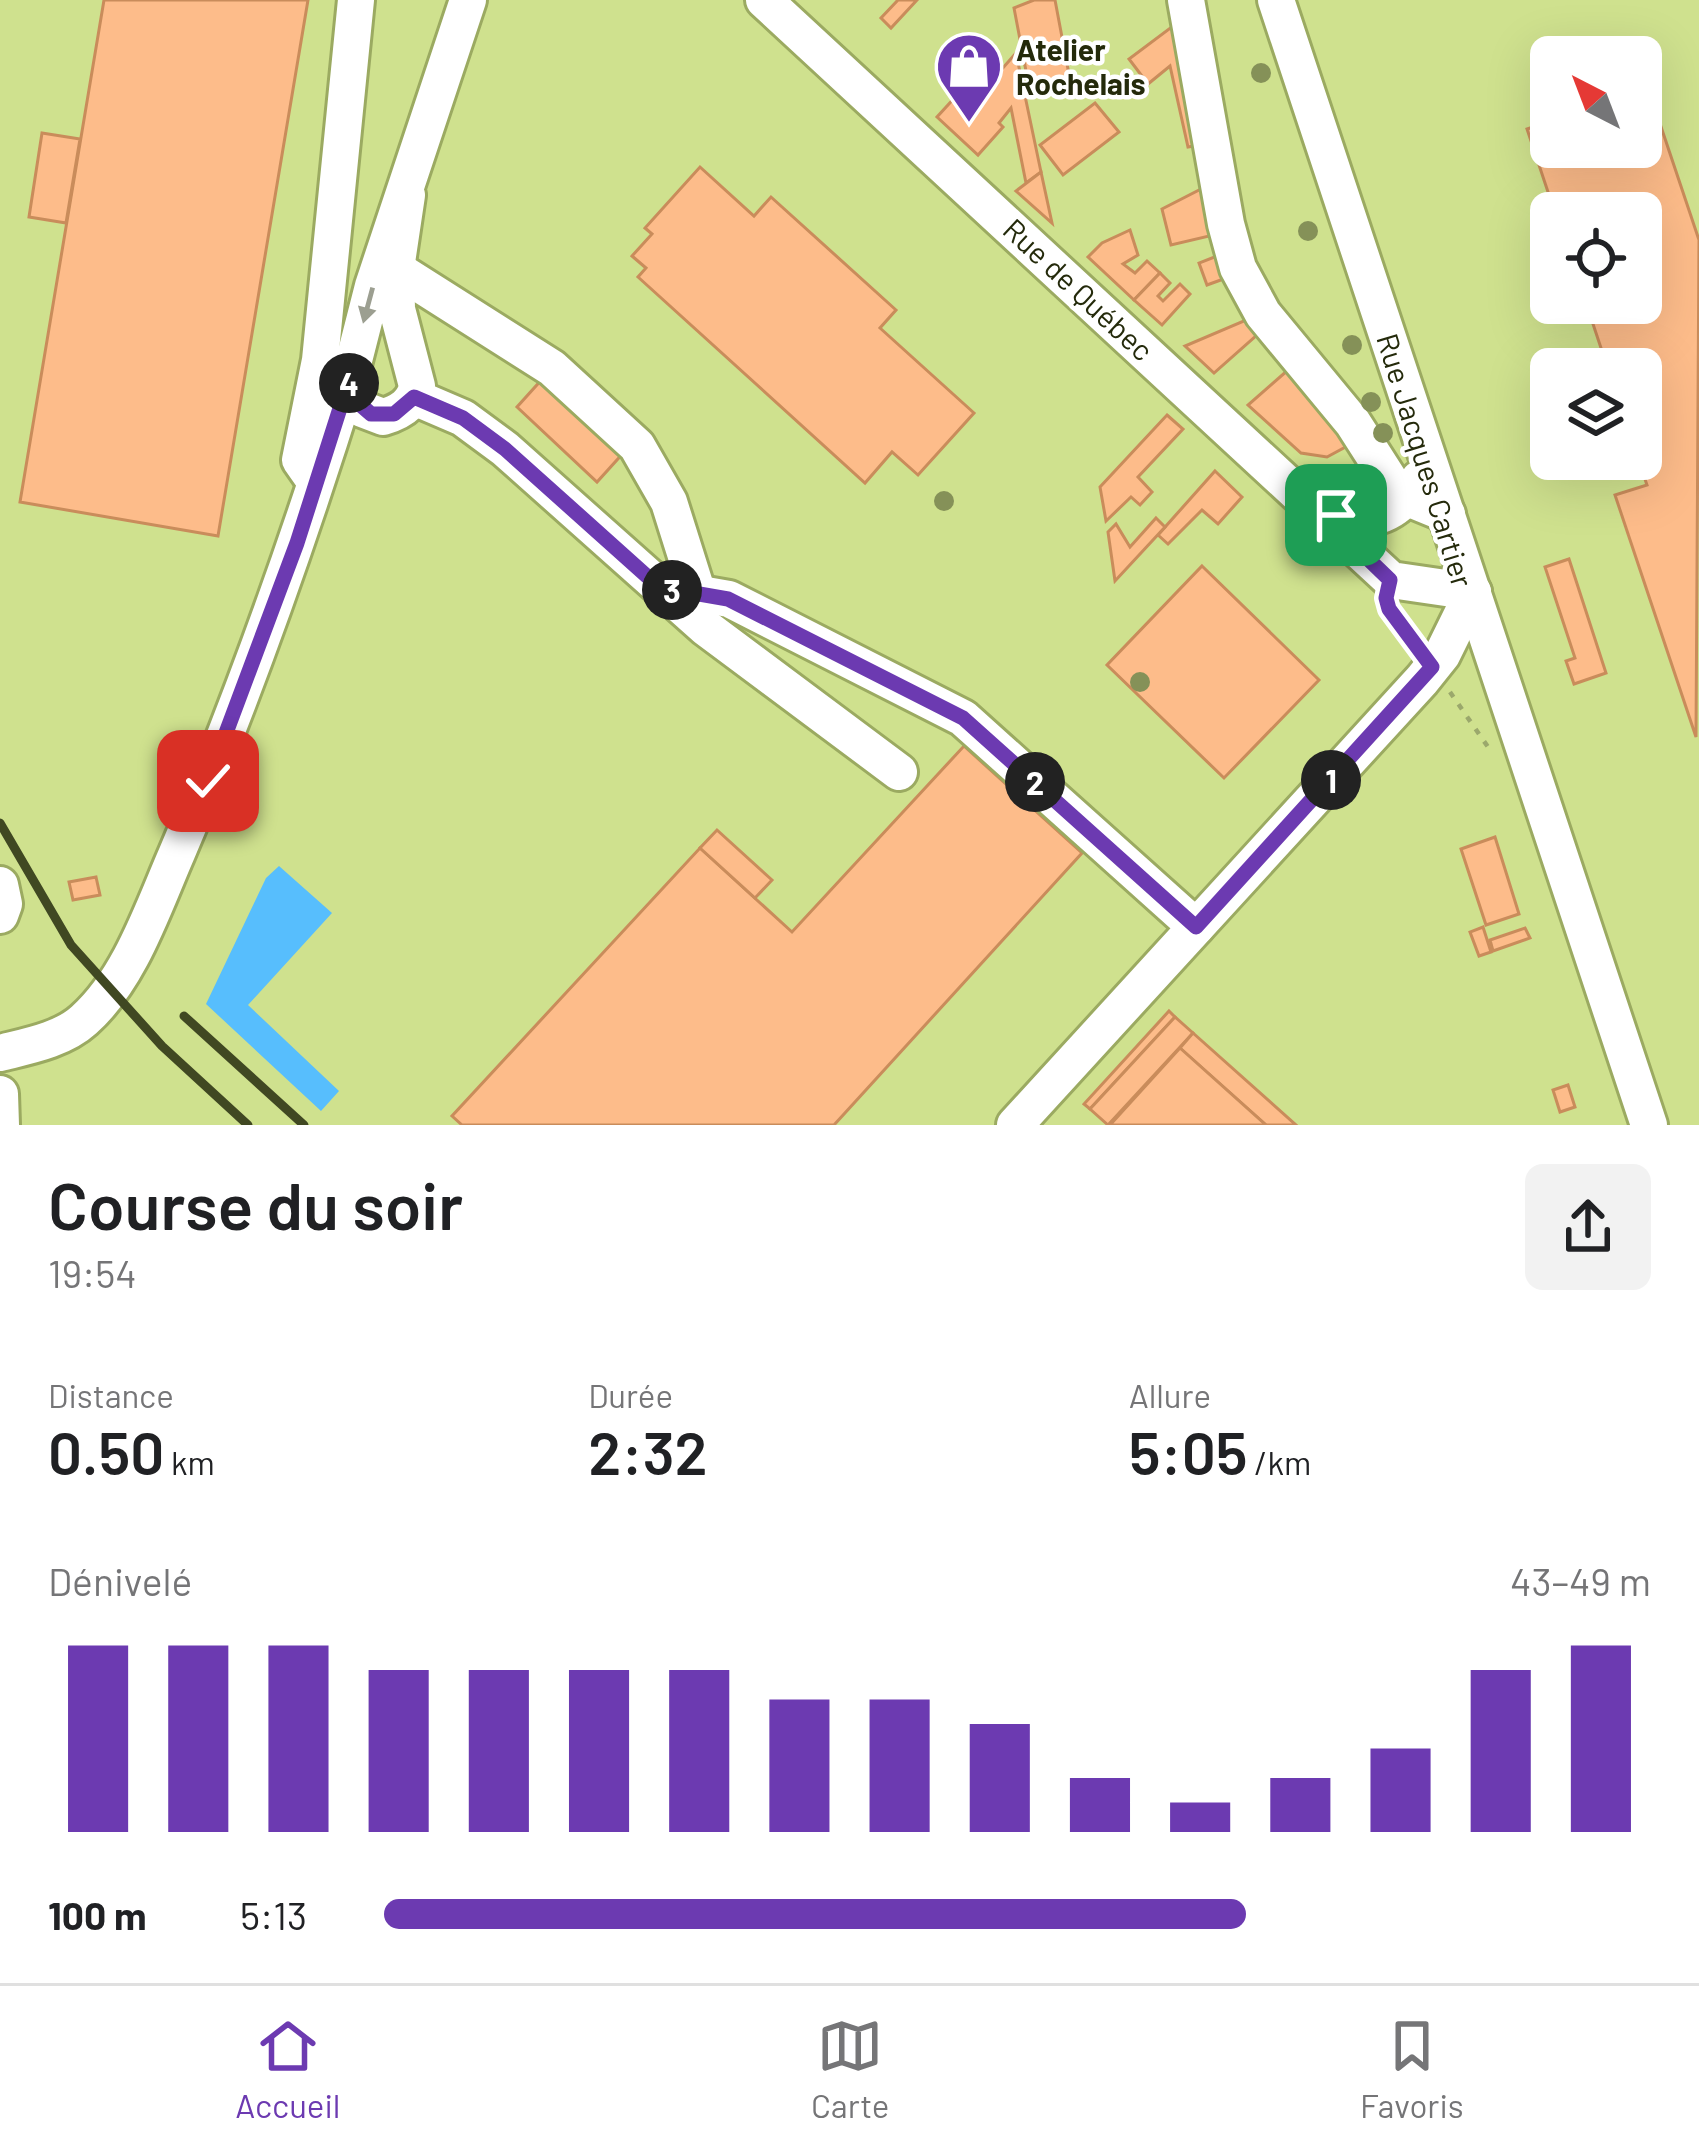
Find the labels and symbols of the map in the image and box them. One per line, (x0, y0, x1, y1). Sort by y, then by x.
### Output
shop icon: Atelier Rochelais (934, 31, 1004, 125)
place label: Atelier Rochelais (1016, 31, 1146, 101)
north arrow (1530, 36, 1662, 168)
street label: Rue de Québec (997, 210, 1161, 368)
one-way arrow (358, 287, 377, 324)
street label: Rue Jacques Cartier (1370, 329, 1482, 591)
pin: 4 (319, 353, 379, 413)
pin (1285, 464, 1387, 566)
pin: 3 (642, 560, 702, 620)
pin (157, 730, 259, 832)
pin: 1 (1301, 750, 1361, 810)
pin: 2 (1005, 752, 1065, 812)

